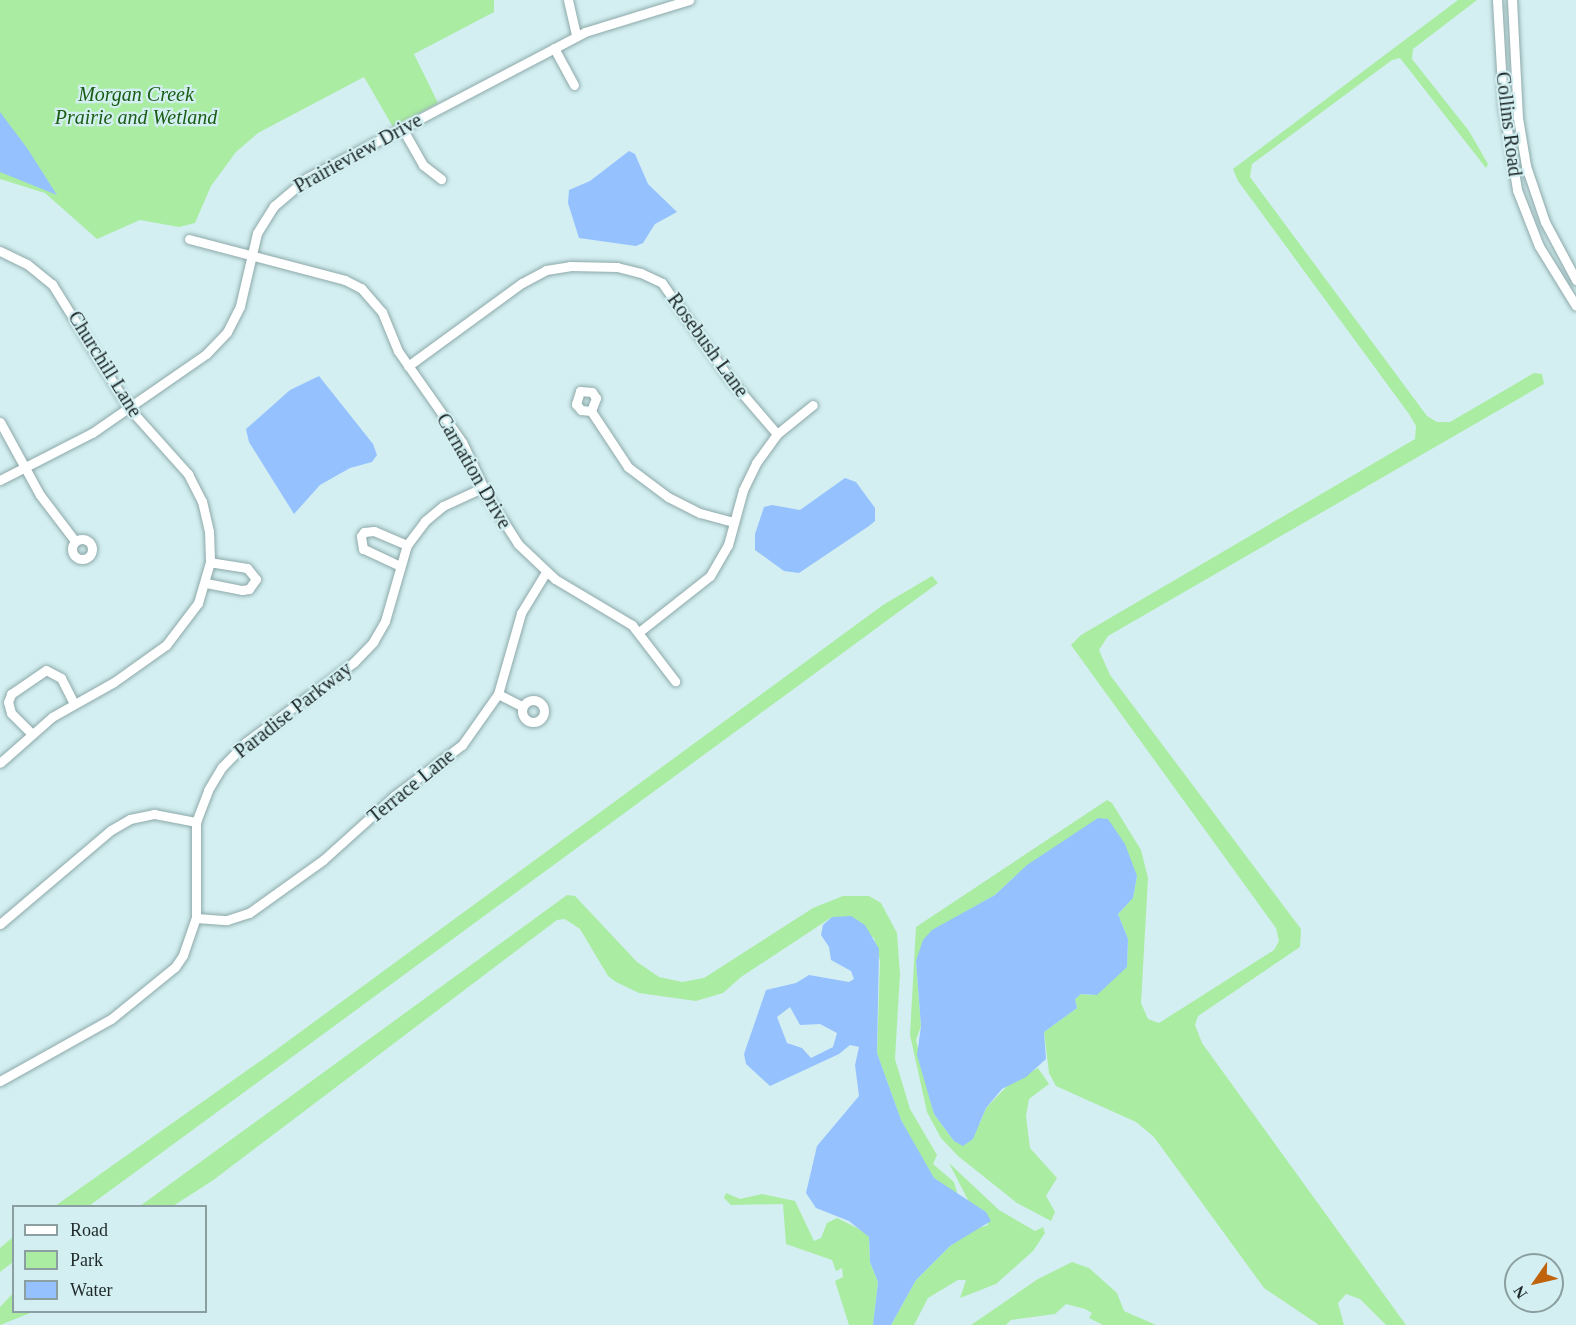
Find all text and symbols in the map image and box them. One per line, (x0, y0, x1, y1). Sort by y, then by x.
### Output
street label: Collins Road (1491, 70, 1527, 178)
park label: Morgan Creek Prairie and Wetland (55, 83, 217, 130)
street label: Prairieview Drive (290, 108, 426, 198)
street label: Rosebush Lane (662, 288, 754, 402)
street label: Churchill Lane (63, 307, 147, 421)
street label: Carnation Drive (431, 409, 517, 533)
street label: Paradise Parkway (229, 657, 357, 763)
street label: Terrace Lane (363, 744, 459, 828)
legend (12, 1205, 207, 1313)
text: Road (70, 1220, 108, 1240)
text: Park (70, 1250, 103, 1270)
north arrow (1504, 1253, 1564, 1313)
text: Water (70, 1280, 113, 1300)
text: N (1510, 1283, 1531, 1302)

